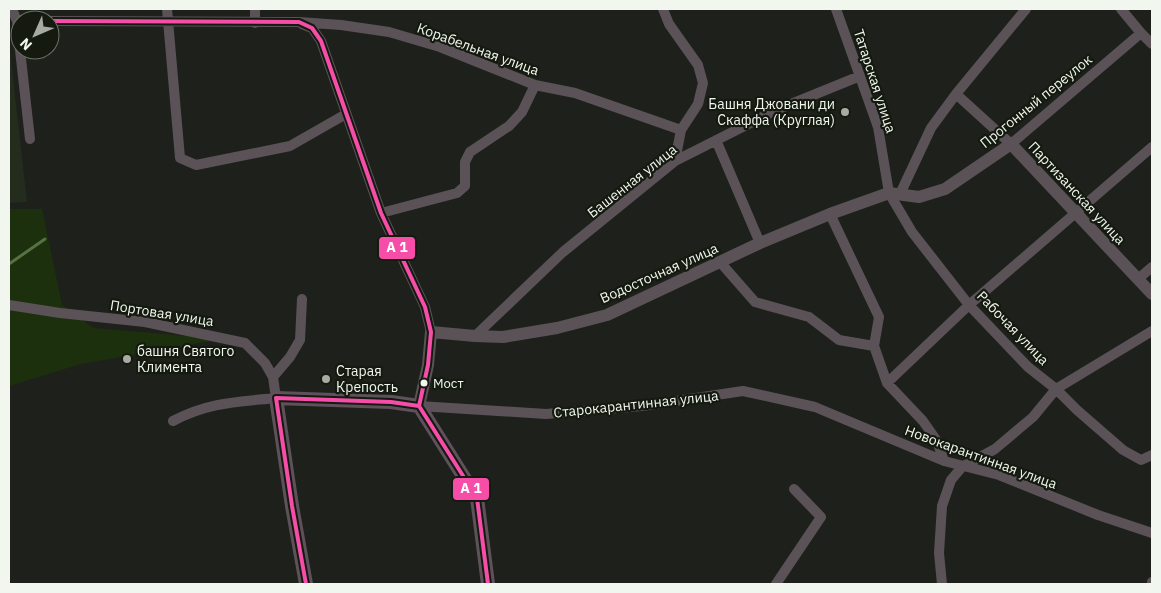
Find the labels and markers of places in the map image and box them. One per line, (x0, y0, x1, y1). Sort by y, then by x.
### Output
place label: Башня Джовани ди Скаффа (Круглая) (708, 95, 835, 129)
marker: Башня Джовани ди Скаффа (Круглая) (839, 106, 851, 118)
place label: башня Святого Климента (137, 342, 235, 376)
marker: башня Святого Климента (121, 353, 133, 365)
place label: Старая Крепость (336, 362, 398, 396)
marker: Старая Крепость (320, 373, 332, 385)
place label: Мост (433, 375, 464, 392)
marker: Мост (419, 378, 429, 388)

